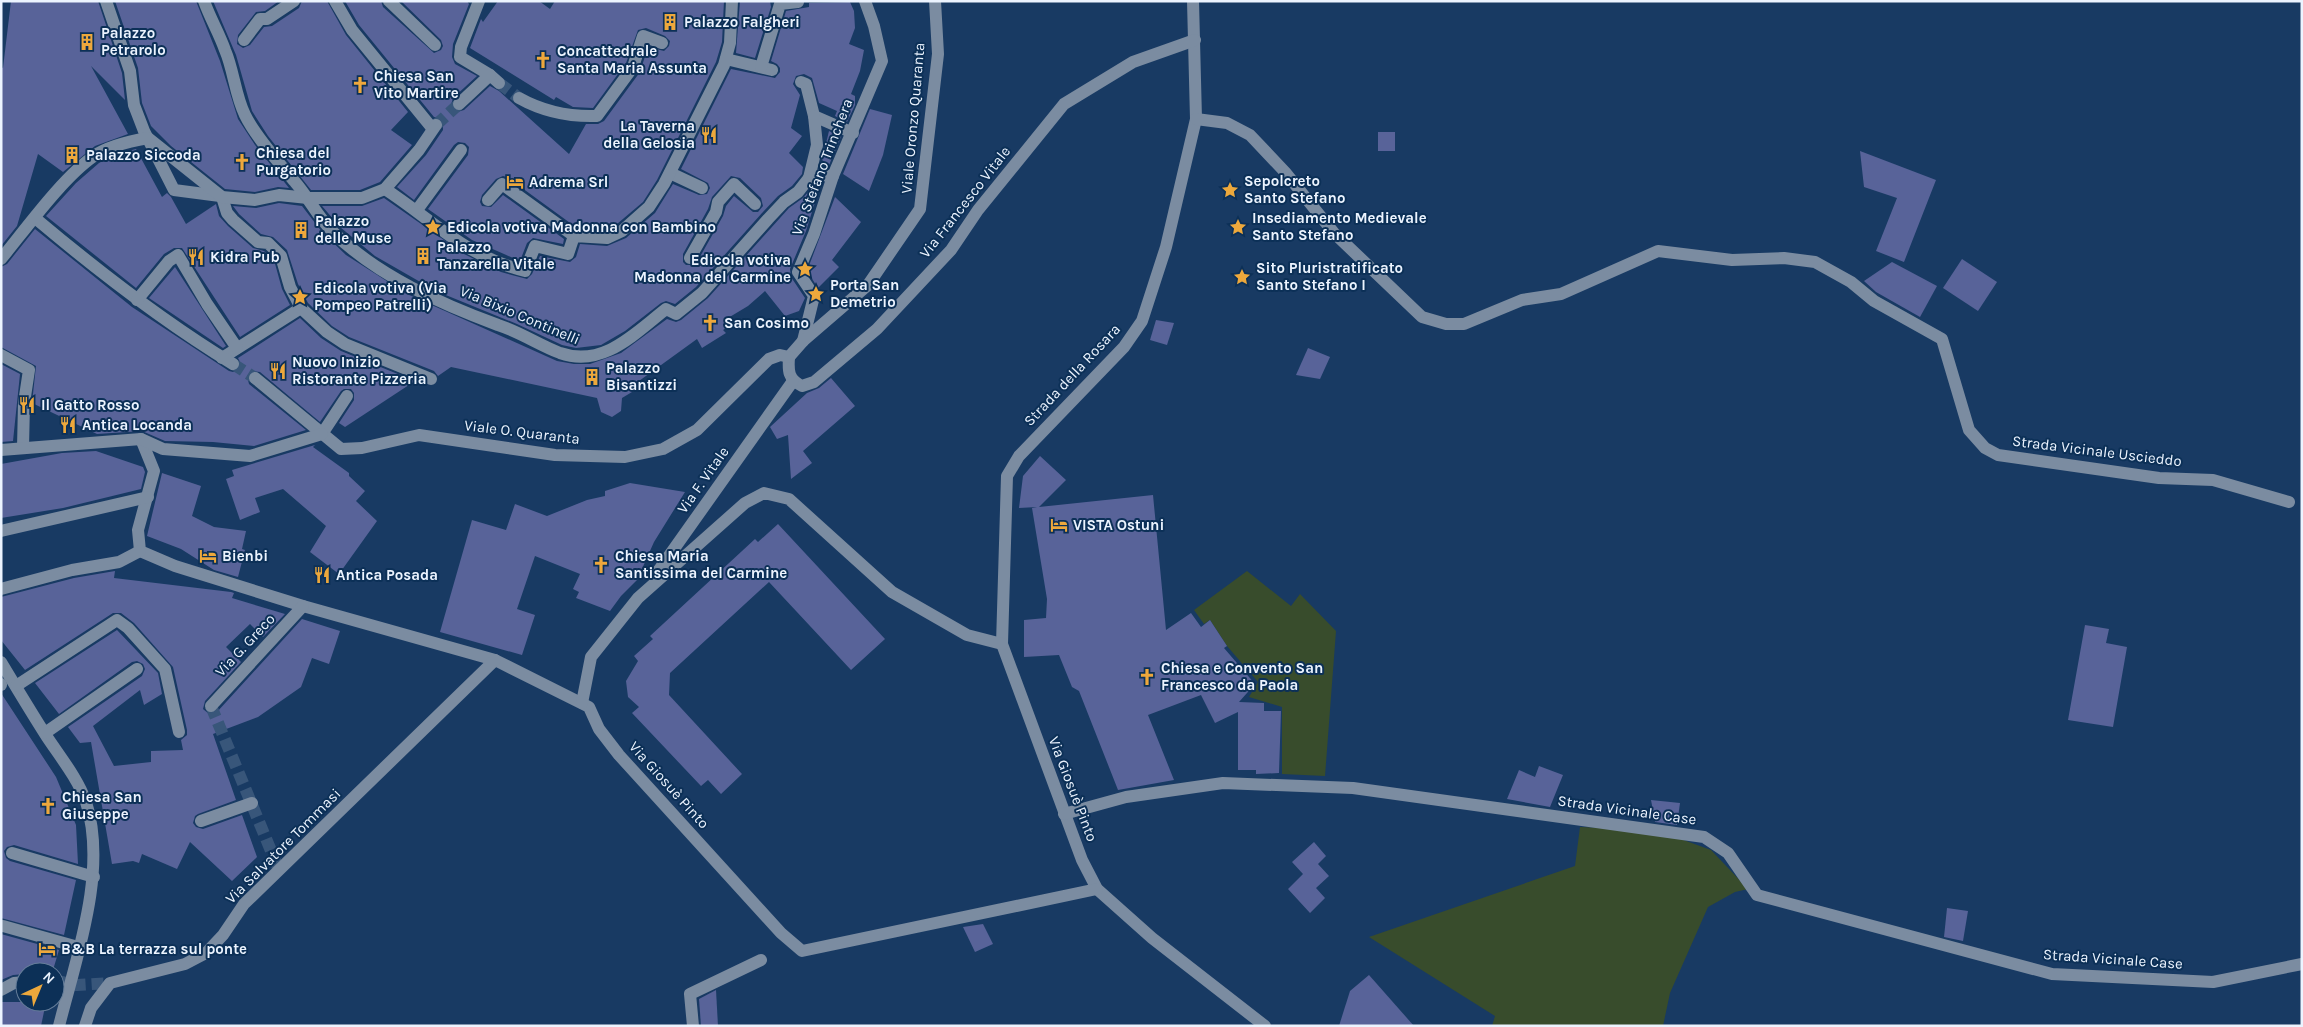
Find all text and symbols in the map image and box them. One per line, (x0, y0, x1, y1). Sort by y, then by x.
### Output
building icon: Palazzo Falgheri (660, 12, 680, 32)
place label: Palazzo Falgheri (684, 13, 800, 31)
place label: Palazzo Petrarolo (101, 24, 166, 59)
building icon: Palazzo Petrarolo (77, 32, 97, 52)
place label: Concattedrale Santa Maria Assunta (557, 42, 707, 77)
street label: Viale Oronzo Quaranta (897, 42, 929, 194)
church icon: Concattedrale Santa Maria Assunta (533, 50, 553, 70)
place label: Chiesa San Vito Martire (374, 67, 459, 102)
church icon: Chiesa San Vito Martire (350, 75, 370, 95)
street label: Via Stefano Trinchera (788, 96, 856, 238)
place label: La Taverna della Gelosia (603, 117, 695, 152)
restaurant icon: La Taverna della Gelosia (699, 125, 719, 145)
street label: Via Francesco Vitale (916, 143, 1014, 261)
place label: Chiesa del Purgatorio (256, 144, 331, 179)
building icon: Palazzo Siccoda (62, 145, 82, 165)
place label: Palazzo Siccoda (86, 146, 201, 164)
church icon: Chiesa del Purgatorio (232, 152, 252, 172)
hotel icon: Adrema Srl (505, 172, 525, 192)
place label: Sepolcreto Santo Stefano (1244, 172, 1345, 207)
place label: Adrema Srl (529, 173, 608, 191)
place icon: Sepolcreto Santo Stefano (1220, 180, 1240, 200)
place label: Insediamento Medievale Santo Stefano (1252, 209, 1427, 244)
place label: Palazzo delle Muse (315, 212, 391, 247)
place icon: Edicola votiva Madonna con Bambino (423, 217, 443, 237)
place icon: Insediamento Medievale Santo Stefano (1228, 217, 1248, 237)
place label: Edicola votiva Madonna con Bambino (447, 218, 716, 236)
building icon: Palazzo delle Muse (291, 220, 311, 240)
place label: Palazzo Tanzarella Vitale (437, 238, 555, 273)
building icon: Palazzo Tanzarella Vitale (413, 246, 433, 266)
restaurant icon: Kidra Pub (186, 247, 206, 267)
place label: Kidra Pub (210, 248, 280, 266)
place label: Edicola votiva Madonna del Carmine (634, 251, 791, 286)
place icon: Edicola votiva Madonna del Carmine (795, 259, 815, 279)
place label: Sito Pluristratificato Santo Stefano I (1256, 259, 1403, 294)
place icon: Sito Pluristratificato Santo Stefano I (1232, 267, 1252, 287)
place label: Porta San Demetrio (830, 276, 899, 311)
place label: Edicola votiva (Via Pompeo Patrelli) (314, 279, 447, 314)
street label: Via Bixio Continelli (457, 282, 583, 348)
place icon: Porta San Demetrio (806, 284, 826, 304)
place icon: Edicola votiva (Via Pompeo Patrelli) (290, 287, 310, 307)
church icon: San Cosimo (700, 313, 720, 333)
place label: San Cosimo (724, 314, 809, 332)
street label: Strada della Rosara (1020, 320, 1124, 430)
place label: Nuovo Inizio Ristorante Pizzeria (292, 353, 427, 388)
place label: Palazzo Bisantizzi (606, 359, 677, 394)
restaurant icon: Nuovo Inizio Ristorante Pizzeria (268, 361, 288, 381)
building icon: Palazzo Bisantizzi (582, 367, 602, 387)
restaurant icon: Il Gatto Rosso (17, 395, 37, 415)
place label: Il Gatto Rosso (41, 396, 139, 414)
restaurant icon: Antica Locanda (58, 415, 78, 435)
place label: Antica Locanda (82, 416, 192, 434)
street label: Viale O. Quaranta (463, 416, 581, 448)
street label: Strada Vicinale Uscieddo (2011, 432, 2183, 470)
street label: Via F. Vitale (673, 443, 733, 517)
hotel icon: VISTA Ostuni (1049, 515, 1069, 535)
place label: VISTA Ostuni (1073, 516, 1164, 534)
hotel icon: Bienbi (198, 546, 218, 566)
place label: Bienbi (222, 547, 268, 565)
place label: Chiesa Maria Santissima del Carmine (615, 547, 787, 582)
church icon: Chiesa Maria Santissima del Carmine (591, 555, 611, 575)
restaurant icon: Antica Posada (312, 565, 332, 585)
place label: Antica Posada (336, 566, 438, 584)
street label: Via G. Greco (211, 610, 279, 680)
place label: Chiesa e Convento San Francesco da Paola (1161, 659, 1323, 694)
church icon: Chiesa e Convento San Francesco da Paola (1137, 667, 1157, 687)
street label: Via Giosuè Pinto (1045, 734, 1101, 844)
street label: Via Giosuè Pinto (625, 738, 713, 832)
street label: Via Salvatore Tommasi (222, 785, 344, 907)
place label: Chiesa San Giuseppe (62, 788, 142, 823)
street label: Strada Vicinale Case (1556, 791, 1698, 829)
church icon: Chiesa San Giuseppe (38, 796, 58, 816)
hotel icon: B&B La terrazza sul ponte (37, 939, 57, 959)
place label: B&B La terrazza sul ponte (61, 940, 247, 958)
street label: Strada Vicinale Case (2043, 945, 2183, 973)
north arrow (15, 962, 65, 1012)
text: N (39, 968, 58, 988)

